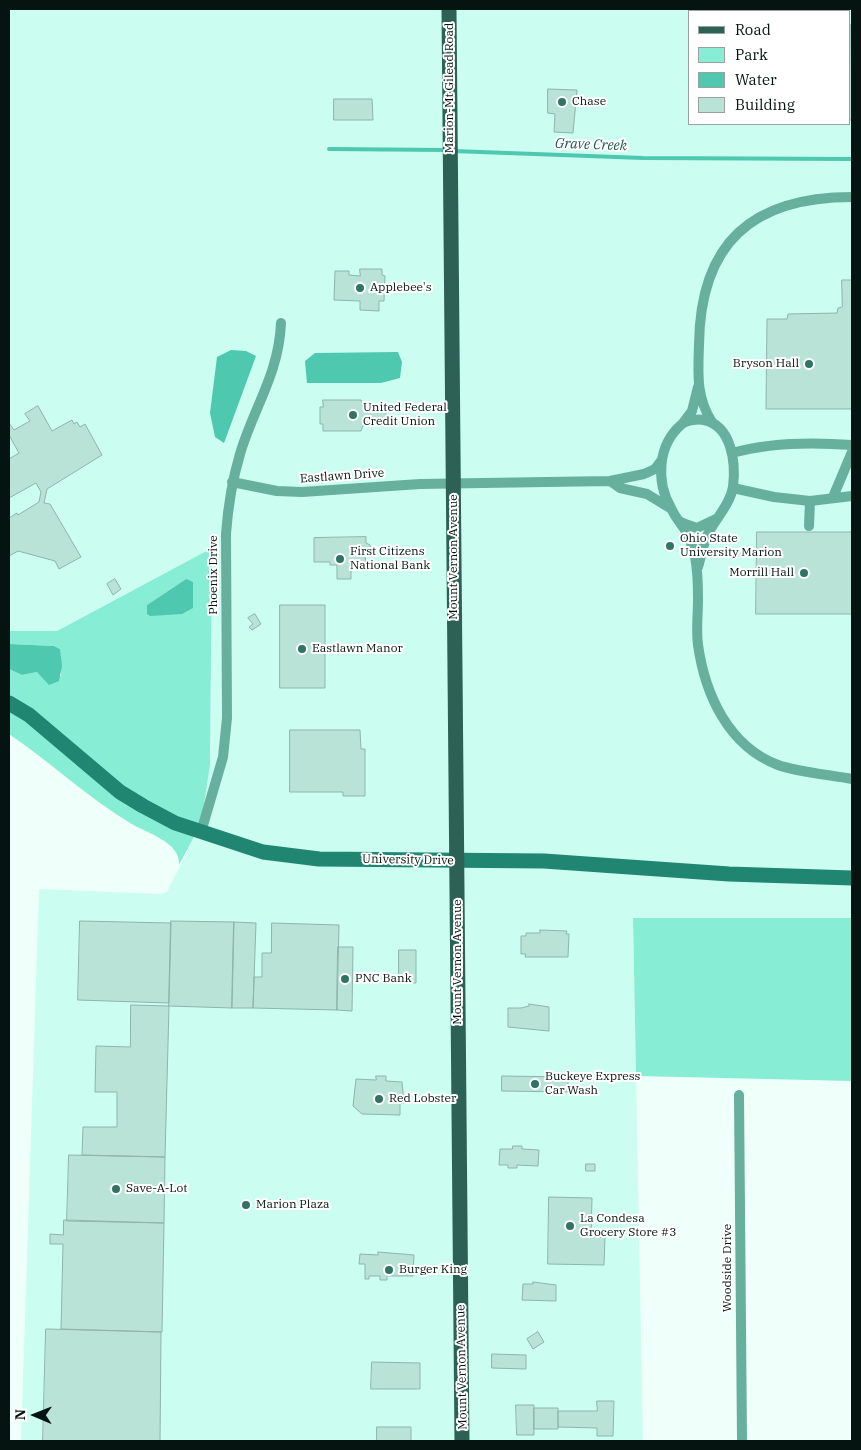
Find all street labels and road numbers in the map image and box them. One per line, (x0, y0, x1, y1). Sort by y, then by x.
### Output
street label: Marion-Mt Gilead Road (443, 23, 457, 153)
street label: Eastlawn Drive (299, 466, 385, 486)
street label: Mount Vernon Avenue (447, 494, 461, 620)
street label: Phoenix Drive (207, 535, 221, 615)
street label: University Drive (362, 852, 454, 868)
street label: Mount Vernon Avenue (451, 899, 465, 1025)
street label: Woodside Drive (721, 1224, 735, 1312)
street label: Mount Vernon Avenue (454, 1304, 470, 1430)

